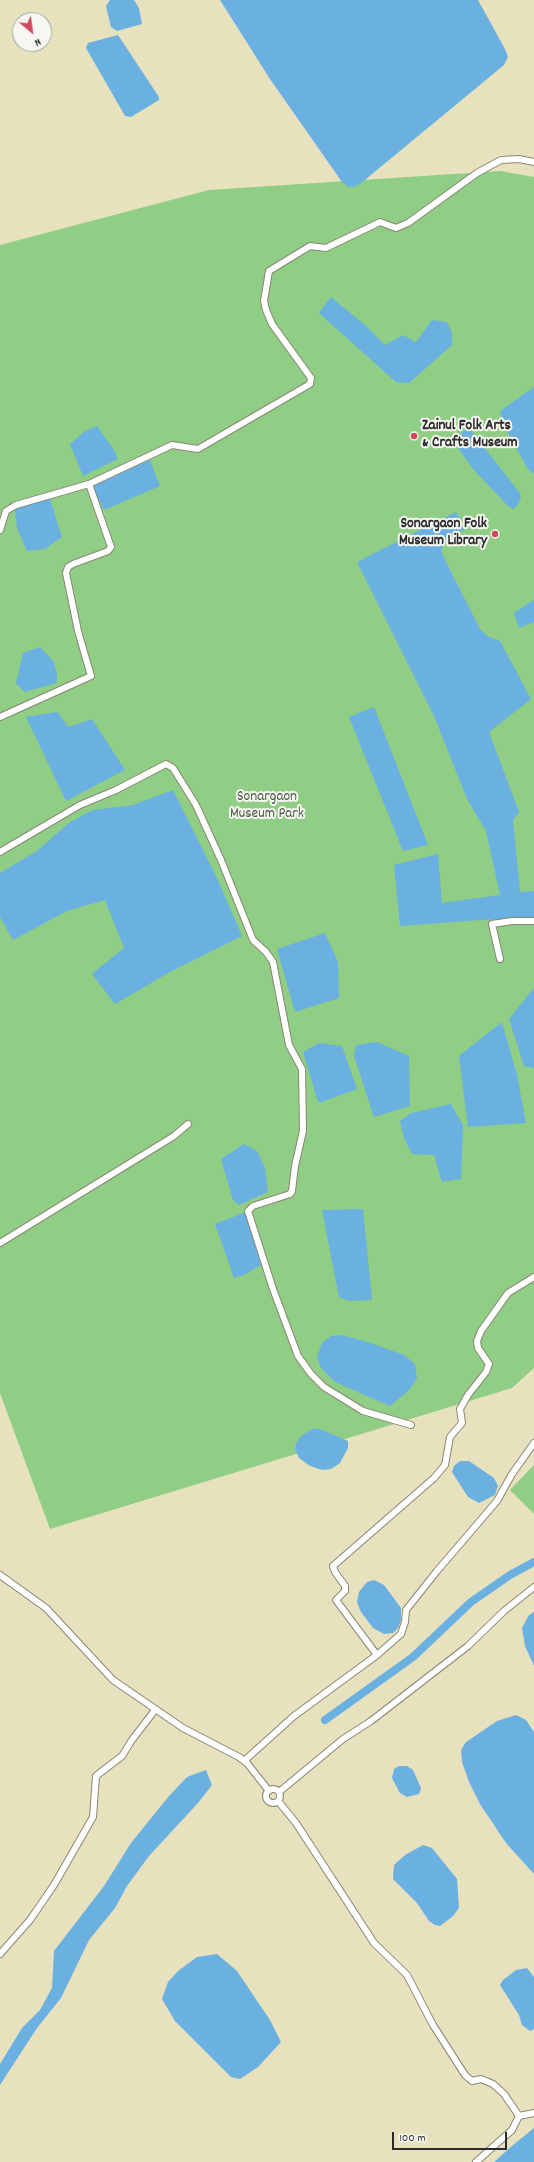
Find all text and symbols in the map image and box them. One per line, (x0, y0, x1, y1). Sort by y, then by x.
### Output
north arrow (12, 12, 52, 52)
text: N (31, 33, 44, 50)
place label: Zainul Folk Arts & Crafts Museum (422, 418, 518, 453)
marker: Zainul Folk Arts & Crafts Museum (409, 431, 419, 441)
place label: Sonargaon Folk Museum Library (399, 516, 487, 551)
marker: Sonargaon Folk Museum Library (490, 529, 500, 539)
park label: Sonargaon Museum Park (230, 789, 304, 824)
scale bar (394, 2124, 509, 2150)
text: 100 m (399, 2130, 426, 2147)

